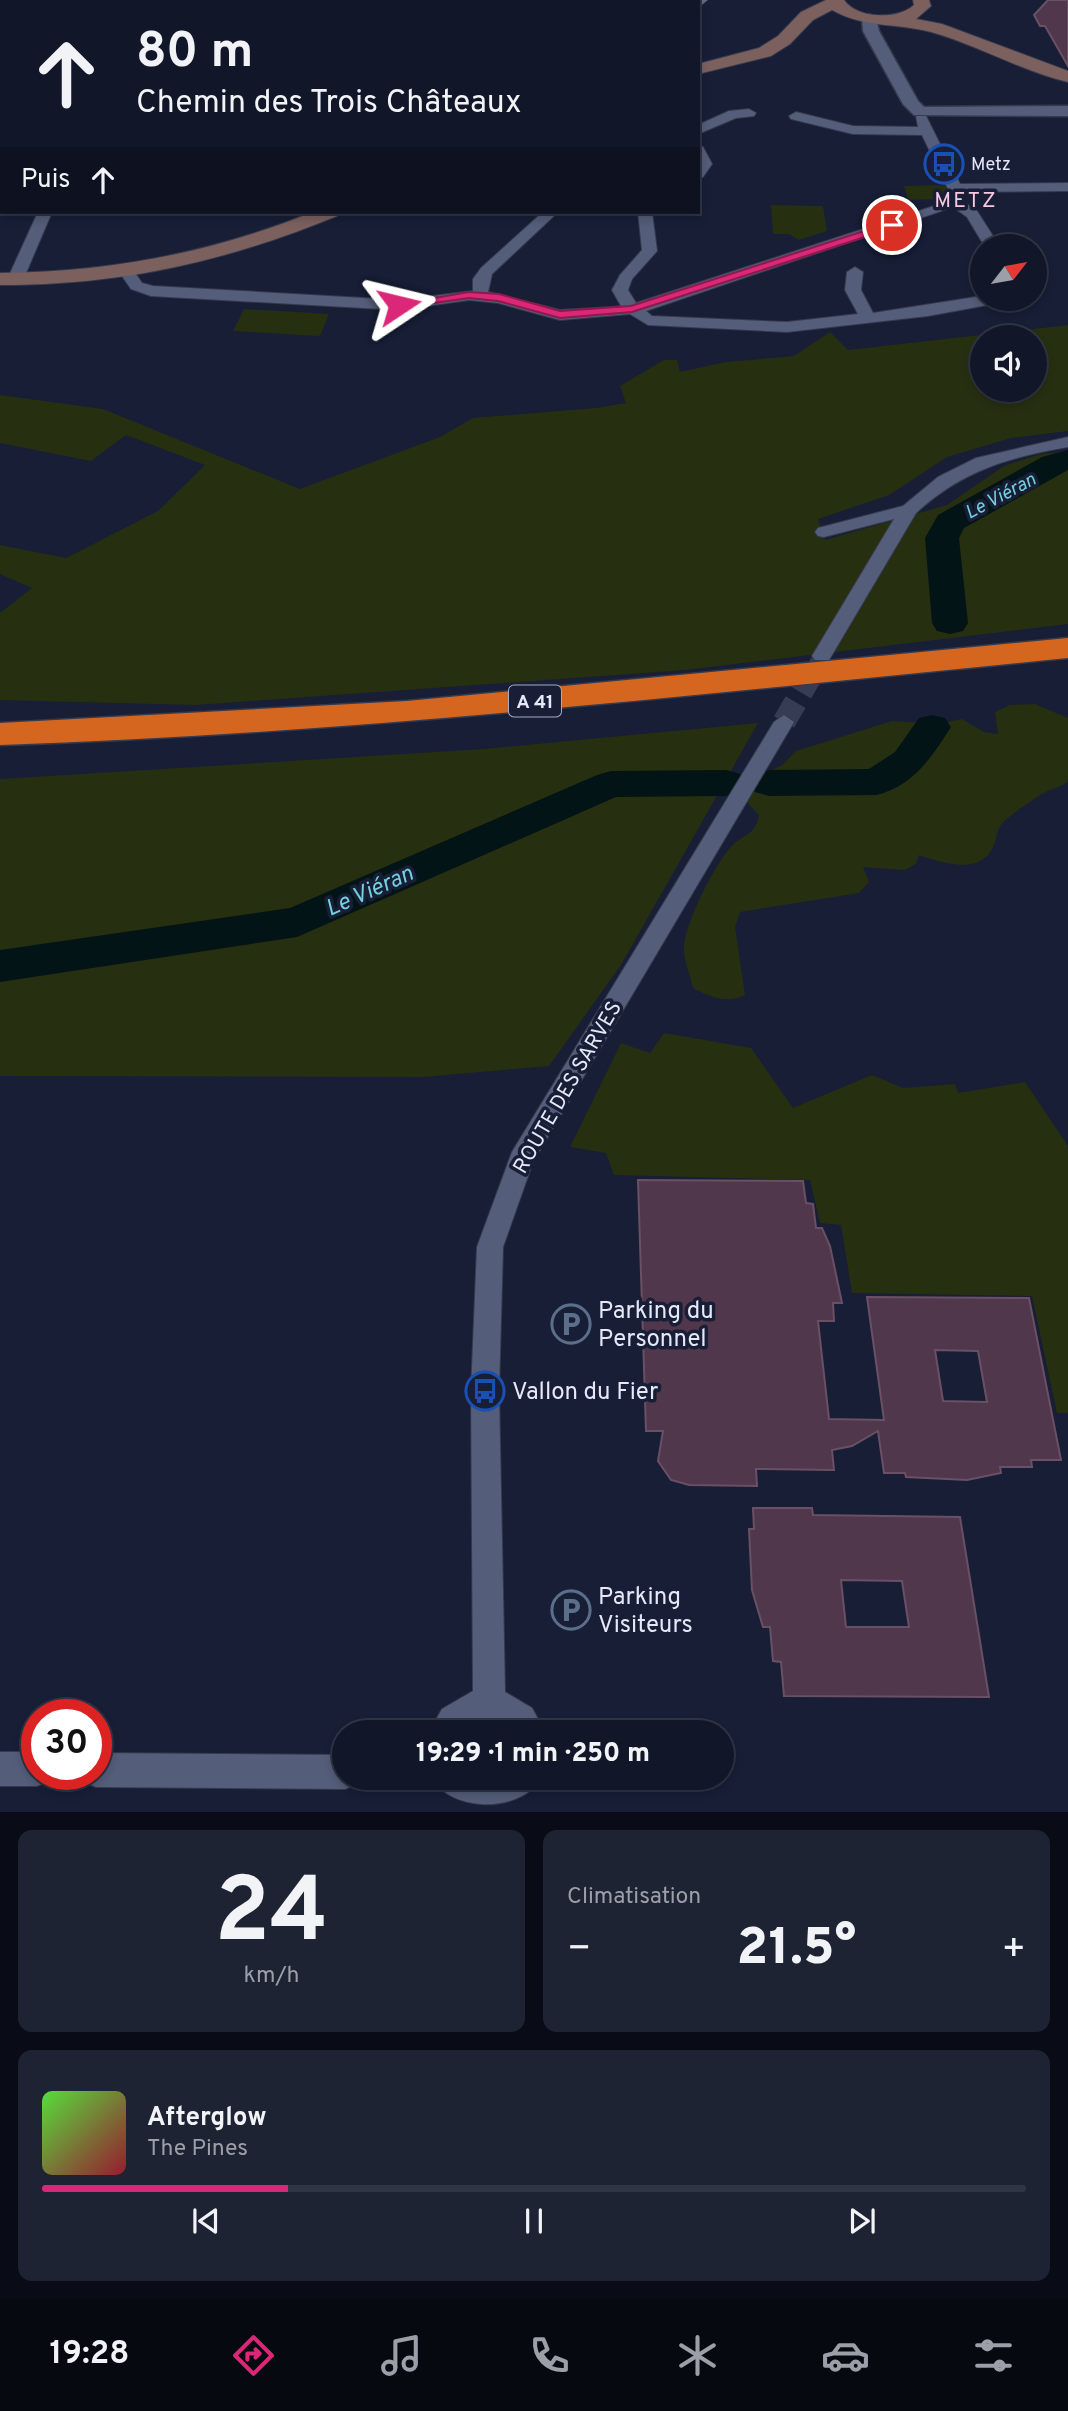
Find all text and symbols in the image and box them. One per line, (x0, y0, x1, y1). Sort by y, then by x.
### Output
text: 80 m (136, 23, 253, 85)
icon: ahead (21, 28, 112, 119)
text: Chemin des Trois Châteaux (136, 84, 522, 124)
bus stop icon: Metz (923, 143, 965, 185)
place label: Metz (971, 154, 1011, 177)
icon: ahead (84, 161, 122, 199)
text: Puis (21, 164, 70, 197)
district label: METZ (934, 188, 998, 215)
pin (862, 195, 922, 255)
icon: arrive (873, 206, 911, 244)
north arrow (970, 234, 1046, 312)
map controls (970, 234, 1047, 402)
position arrow (362, 268, 436, 342)
button: sound (970, 325, 1047, 402)
water label: Le Viéran (961, 468, 1041, 525)
road number: A 41 (509, 686, 561, 716)
water label: Le Viéran (322, 860, 419, 924)
street label: ROUTE DES SARVES (508, 997, 629, 1179)
place label: Parking du Personnel (598, 1297, 714, 1355)
parking icon: Parking du Personnel (550, 1303, 592, 1345)
bus stop icon: Vallon du Fier (464, 1370, 506, 1412)
place label: Vallon du Fier (512, 1378, 658, 1408)
place label: Parking Visiteurs (598, 1583, 693, 1641)
parking icon: Parking Visiteurs (550, 1589, 592, 1631)
speed limit sign: 30 (21, 1699, 112, 1790)
text: 19:29 · 1 min · 250 m (416, 1738, 650, 1771)
text: 24 (214, 1859, 329, 1974)
text: Climatisation (567, 1883, 701, 1912)
text: 21.5° (737, 1917, 856, 1983)
text: − (567, 1926, 592, 1975)
text: + (1001, 1926, 1026, 1975)
text: km/h (244, 1962, 299, 1991)
text: Afterglow (147, 2102, 267, 2135)
text: The Pines (147, 2135, 248, 2164)
icon: previous (187, 2202, 225, 2240)
icon: pause (515, 2202, 553, 2240)
icon: next (843, 2202, 881, 2240)
icon: directions (229, 2331, 278, 2380)
icon: music (377, 2331, 426, 2380)
icon: phone (525, 2331, 574, 2380)
icon: climate (673, 2331, 722, 2380)
icon: car (821, 2331, 870, 2380)
icon: filters (969, 2331, 1018, 2380)
text: 19:28 (50, 2335, 130, 2375)

